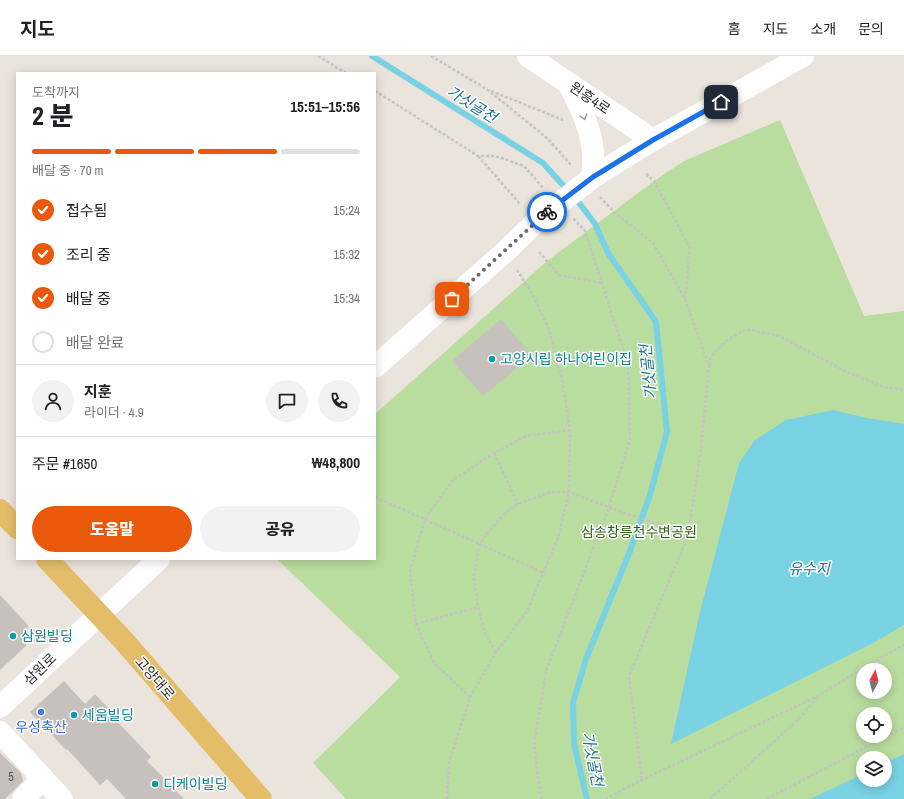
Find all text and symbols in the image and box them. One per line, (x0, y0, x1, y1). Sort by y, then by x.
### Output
text: 지도 (20, 16, 55, 42)
text: 홈 (728, 20, 741, 38)
text: 지도 (763, 20, 788, 38)
text: 소개 (810, 20, 836, 38)
text: 문의 (858, 20, 884, 38)
street label: 원흥4로 (566, 78, 614, 118)
water label: 가싯골천 (443, 80, 503, 129)
text: 도착까지 (32, 84, 80, 101)
pin (704, 85, 738, 119)
icon: home (710, 91, 732, 113)
text: 15:51–15:56 (290, 96, 360, 117)
text: 2 분 (32, 98, 74, 133)
one-way arrow (579, 113, 588, 120)
text: 배달 중 · 70 m (32, 162, 103, 179)
courier (527, 192, 567, 232)
icon: check (32, 199, 54, 221)
text: 접수됨 (66, 200, 107, 221)
icon: bike (536, 201, 558, 223)
text: 15:24 (333, 202, 360, 219)
icon: check (32, 243, 54, 265)
text: 조리 중 (66, 244, 111, 265)
text: 15:32 (333, 246, 360, 263)
pin (435, 282, 469, 316)
icon: check (32, 287, 54, 309)
text: 배달 중 (66, 288, 111, 309)
icon: bag (441, 288, 463, 310)
text: 15:34 (333, 290, 360, 307)
text: 배달 완료 (66, 332, 125, 353)
water label: 가싯골천 (634, 341, 661, 401)
place label: 고양시립 하나어린이집 (500, 350, 632, 368)
marker: 고양시립 하나어린이집 (487, 354, 497, 364)
button: person (32, 380, 74, 422)
button: chat (266, 380, 308, 422)
button: phone (318, 380, 360, 422)
text: 지훈 (84, 381, 112, 402)
text: 라이더 · 4.9 (84, 404, 144, 421)
text: ₩48,800 (312, 452, 360, 473)
text: 주문 #1650 (32, 453, 97, 474)
button: 도움말 (32, 506, 192, 552)
button: 공유 (200, 506, 360, 552)
park label: 삼송창릉천수변공원 (581, 523, 697, 541)
water label: 유수지 (788, 558, 831, 579)
place label: 삼원빌딩 (21, 627, 73, 645)
marker: 삼원빌딩 (8, 631, 18, 641)
street label: 삼원로 (20, 649, 60, 689)
street label: 고양대로 (131, 653, 179, 703)
north arrow (856, 663, 892, 699)
map controls (856, 663, 892, 787)
place label: 세움빌딩 (82, 706, 134, 724)
marker: 우성축산 (36, 707, 46, 717)
button: locate (856, 707, 892, 743)
marker: 세움빌딩 (69, 710, 79, 720)
place label: 우성축산 (15, 718, 67, 736)
water label: 가싯골천 (577, 730, 609, 790)
button: layers (856, 751, 892, 787)
house number: 5 (8, 769, 14, 785)
place label: 디케이빌딩 (163, 775, 227, 793)
marker: 디케이빌딩 (150, 779, 160, 789)

